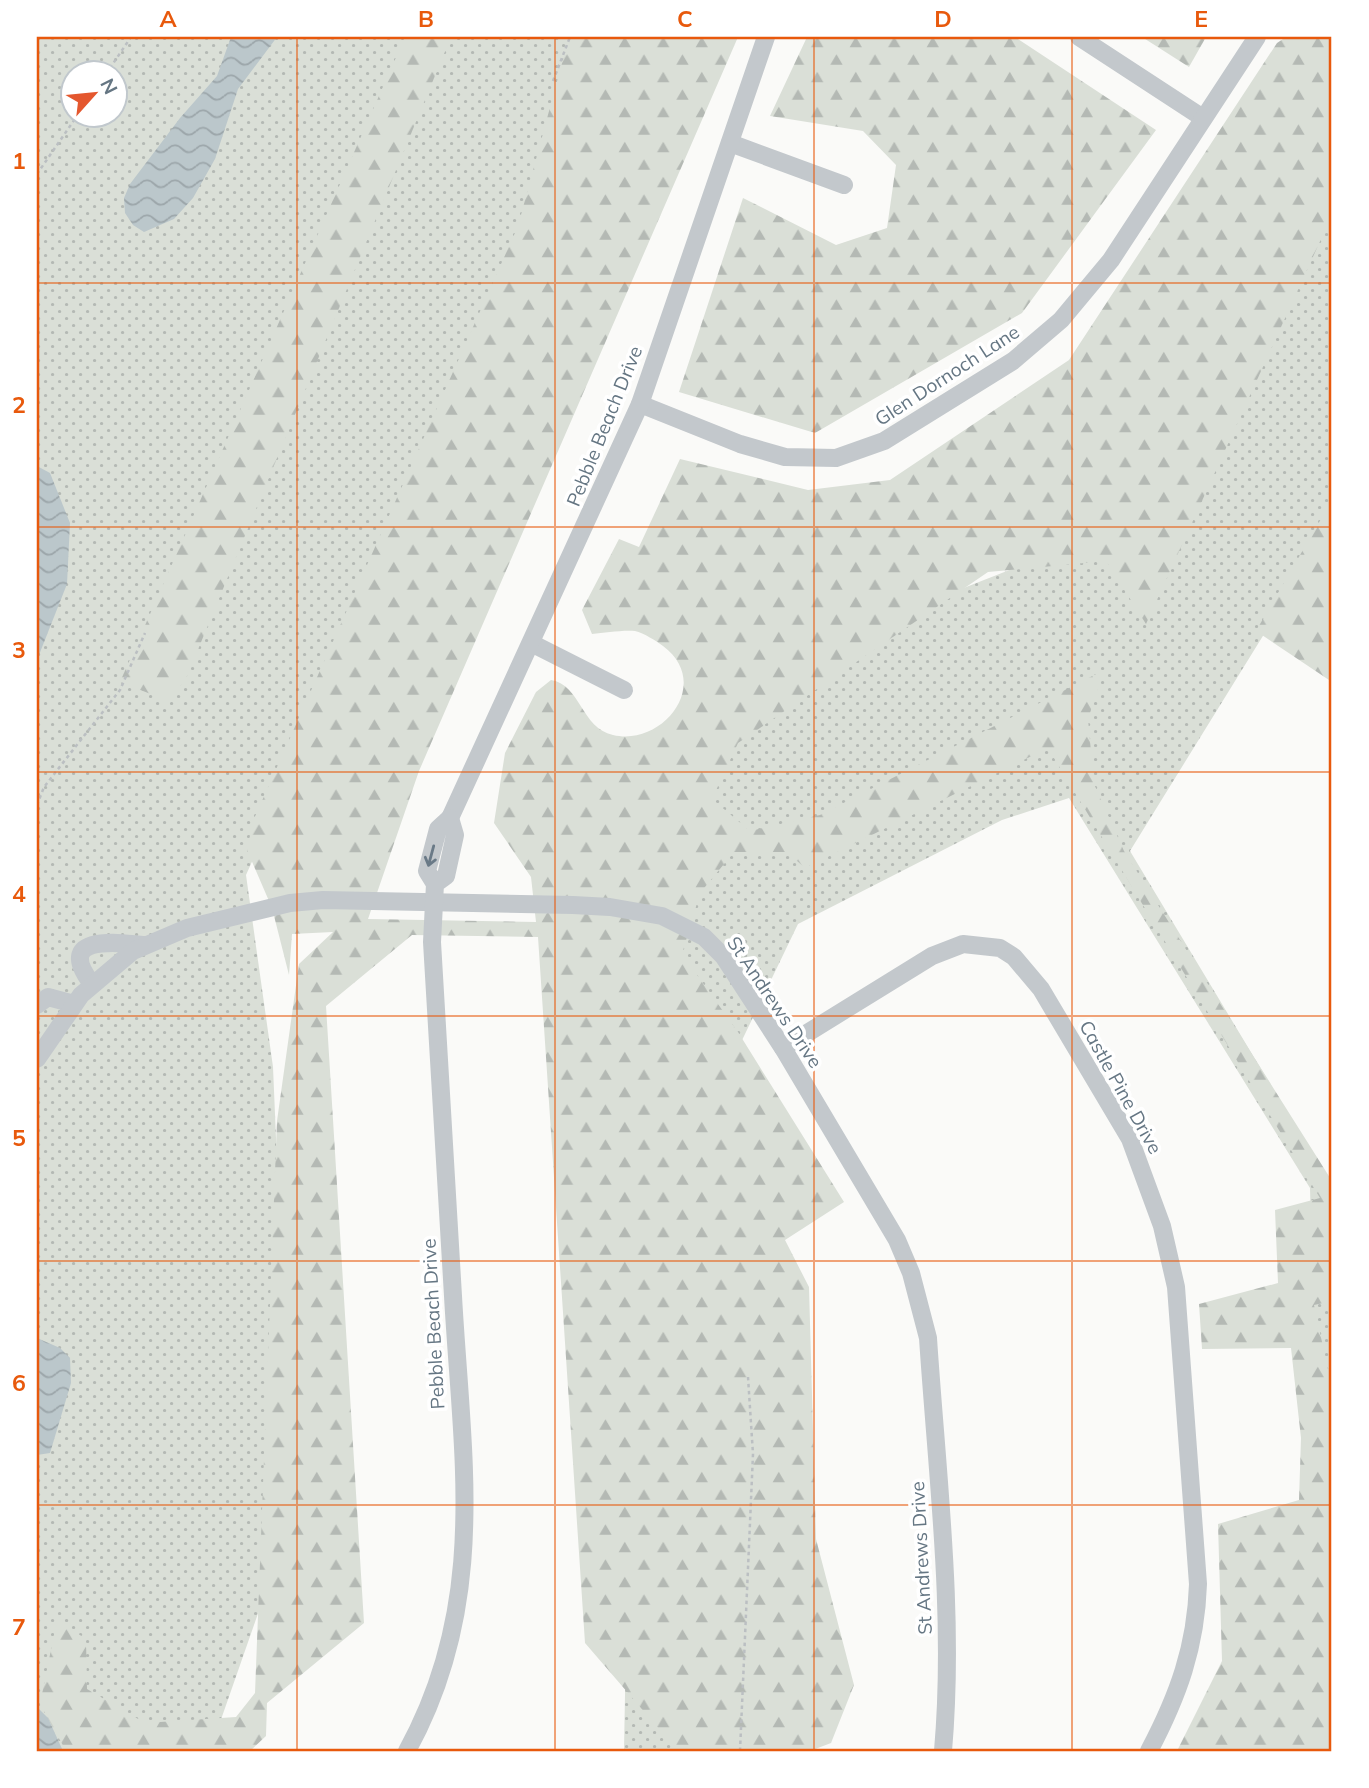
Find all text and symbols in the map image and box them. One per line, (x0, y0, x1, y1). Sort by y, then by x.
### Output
text: A (159, 4, 177, 33)
text: B (418, 4, 434, 33)
text: C (677, 4, 693, 33)
text: D (934, 4, 952, 33)
text: E (1194, 4, 1208, 33)
north arrow (60, 60, 130, 130)
text: N (95, 74, 123, 98)
text: 1 (12, 146, 26, 175)
street label: Glen Dornoch Lane (870, 319, 1024, 431)
street label: Pebble Beach Drive (561, 342, 647, 510)
text: 2 (12, 390, 26, 419)
text: 3 (12, 635, 26, 664)
one-way arrow (424, 844, 437, 866)
text: 4 (12, 879, 26, 908)
street label: St Andrews Drive (722, 932, 828, 1072)
street label: Castle Pine Drive (1074, 1016, 1168, 1158)
text: 5 (12, 1123, 26, 1152)
street label: Pebble Beach Drive (417, 1238, 449, 1410)
text: 6 (12, 1368, 26, 1397)
street label: St Andrews Drive (905, 1481, 937, 1635)
text: 7 (12, 1612, 26, 1641)

